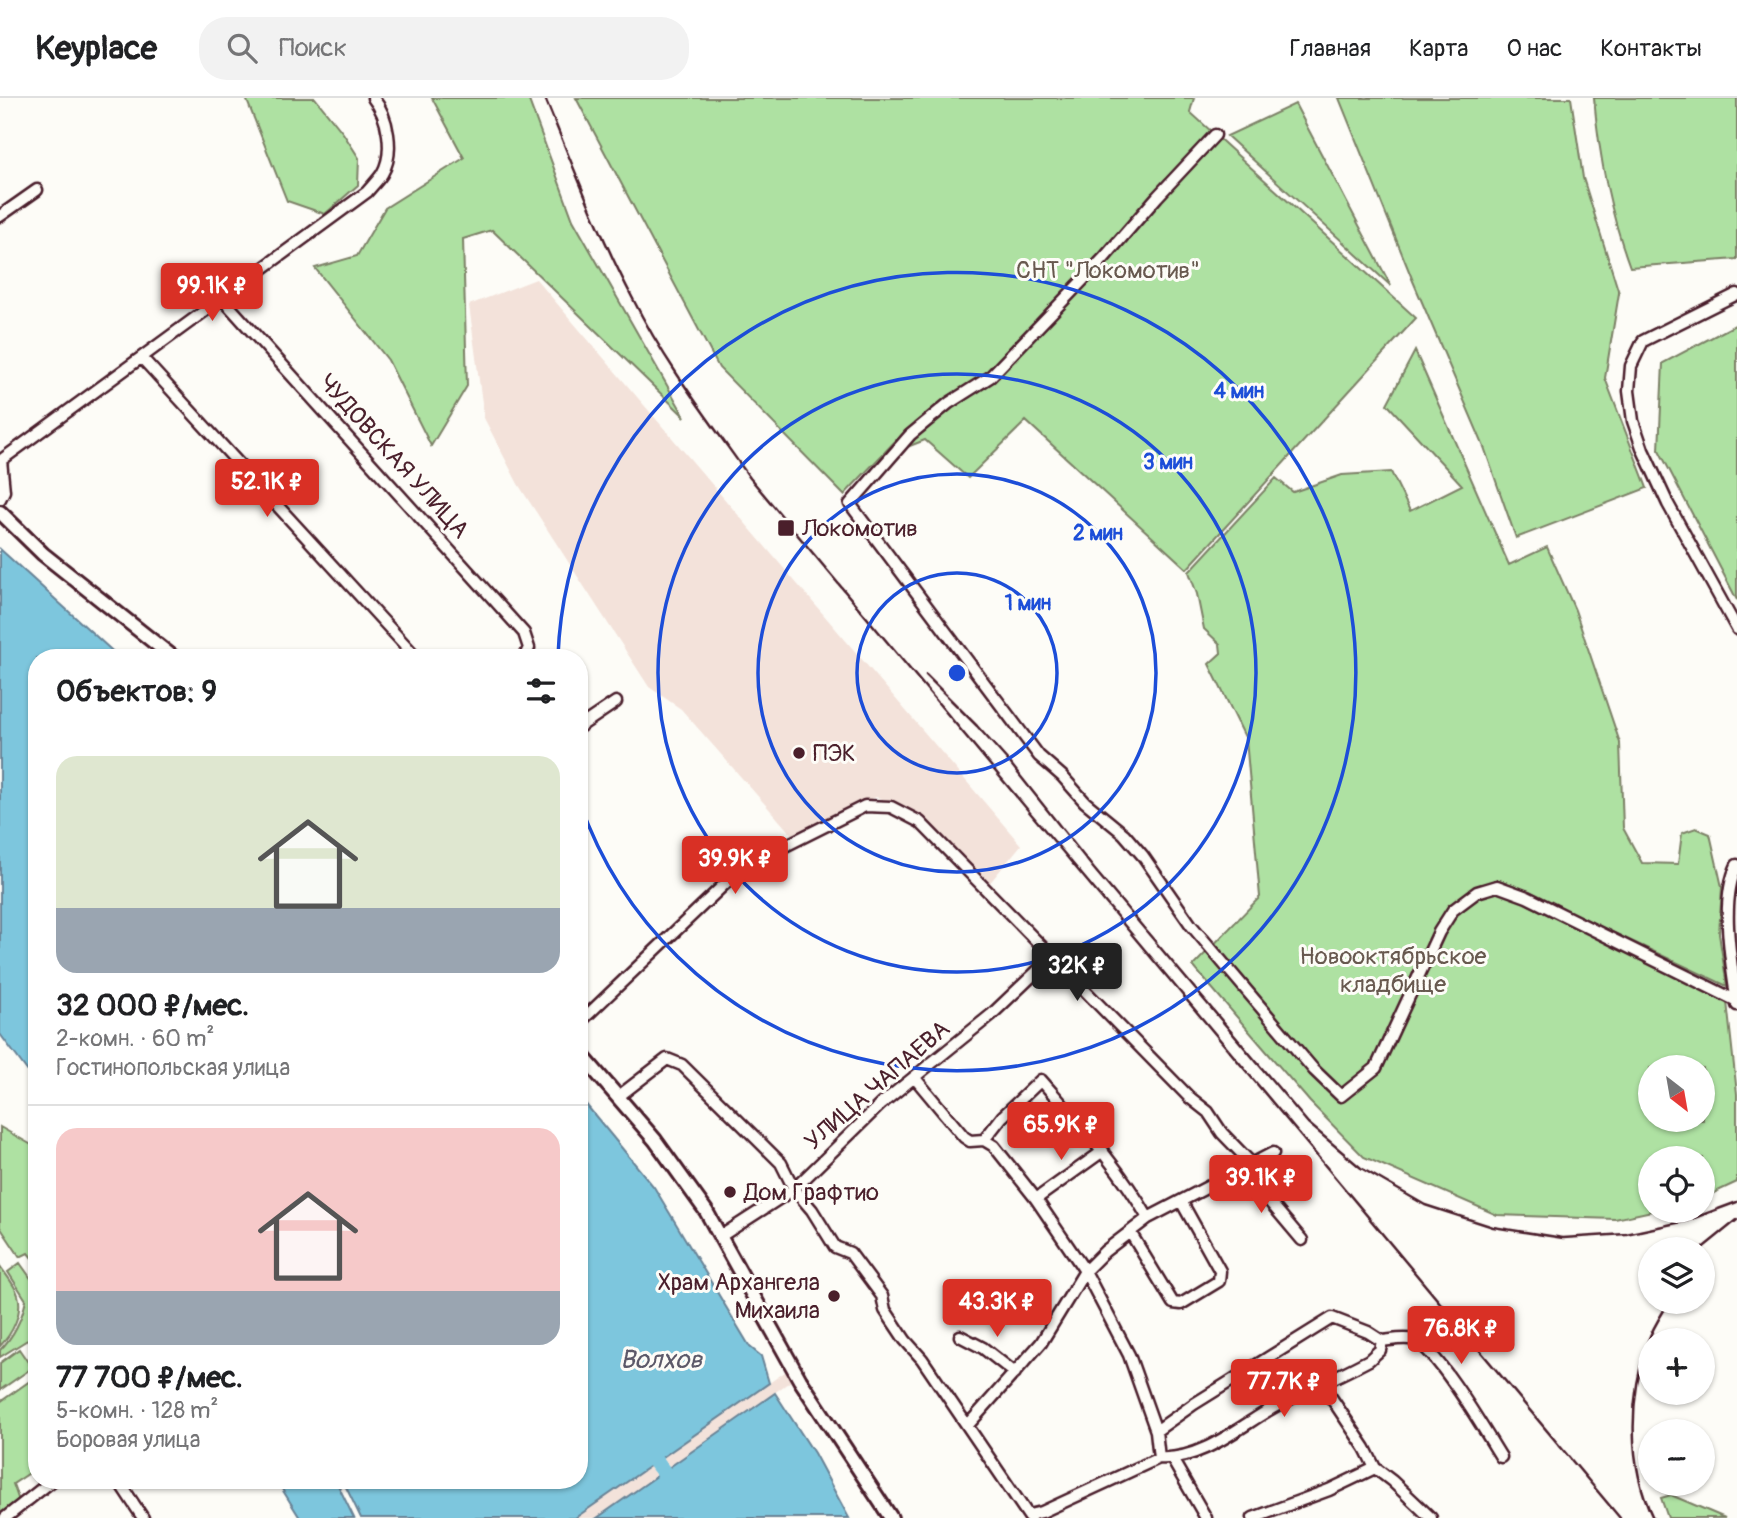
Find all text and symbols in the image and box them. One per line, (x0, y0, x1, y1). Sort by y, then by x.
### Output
search box (199, 17, 689, 80)
text: Keyplace (35, 28, 157, 69)
icon: search (223, 29, 261, 67)
text: Поиск (279, 32, 347, 64)
text: Главная (1290, 34, 1371, 63)
text: Карта (1409, 34, 1469, 63)
text: О нас (1507, 34, 1562, 63)
text: Контакты (1600, 34, 1702, 63)
park label: СНТ "Локомотив" (1016, 256, 1200, 285)
pin: 99.1K ₽ (147, 264, 277, 323)
text: 99.1K ₽ (177, 271, 247, 300)
street label: ЧУДОВСКАЯ УЛИЦА (312, 368, 475, 544)
text: 4 мин (1214, 378, 1264, 405)
text: 3 мин (1143, 449, 1193, 476)
pin: 52.1K ₽ (202, 460, 332, 519)
text: 52.1K ₽ (231, 467, 303, 496)
place label: Локомотив (801, 514, 918, 543)
marker: Локомотив (776, 518, 796, 538)
text: 2 мин (1073, 520, 1123, 547)
text: 1 мин (1005, 590, 1051, 617)
centre of rings (945, 661, 969, 685)
icon: filters (522, 672, 560, 710)
text: Объектов: 9 (56, 673, 217, 710)
place label: ПЭК (813, 739, 856, 768)
marker: ПЭК (791, 745, 807, 761)
icon: home (245, 801, 371, 927)
pin: 39.9K ₽ (670, 836, 800, 896)
text: 39.9K ₽ (698, 844, 772, 873)
park label: Новооктябрьское кладбище (1300, 942, 1487, 999)
pin: 32K ₽ (1028, 944, 1126, 1003)
text: 32K ₽ (1048, 951, 1106, 980)
text: 32 000 ₽/мес. (56, 987, 249, 1024)
street label: УЛИЦА ЧАПАЕВА (799, 1015, 956, 1156)
text: 2-комн. · 60 m² (56, 1024, 214, 1053)
text: Гостинопольская улица (56, 1053, 290, 1082)
north arrow (1638, 1055, 1715, 1132)
map controls (1638, 1055, 1715, 1496)
pin: 65.9K ₽ (996, 1102, 1126, 1162)
text: 65.9K ₽ (1023, 1110, 1099, 1139)
button: locate (1638, 1146, 1715, 1223)
pin: 39.1K ₽ (1196, 1156, 1326, 1215)
text: 39.1K ₽ (1225, 1163, 1297, 1192)
icon: home (245, 1173, 371, 1299)
place label: Дом Графтио (743, 1178, 879, 1207)
marker: Дом Графтио (722, 1184, 738, 1200)
button: layers (1638, 1237, 1715, 1314)
place label: Храм Архангела Михаила (658, 1268, 820, 1325)
pin: 43.3K ₽ (932, 1280, 1062, 1339)
text: 43.3K ₽ (959, 1287, 1035, 1316)
marker: Храм Архангела Михаила (826, 1288, 842, 1304)
pin: 76.8K ₽ (1396, 1306, 1526, 1366)
text: 76.8K ₽ (1424, 1314, 1498, 1343)
button: + (1638, 1328, 1715, 1405)
water label: Волхов (620, 1344, 703, 1376)
text: 77 700 ₽/мес. (56, 1359, 243, 1396)
pin: 77.7K ₽ (1219, 1360, 1349, 1419)
text: 77.7K ₽ (1247, 1367, 1321, 1396)
text: 5-комн. · 128 m² (56, 1396, 218, 1425)
button: − (1638, 1419, 1715, 1496)
text: Боровая улица (56, 1425, 200, 1454)

